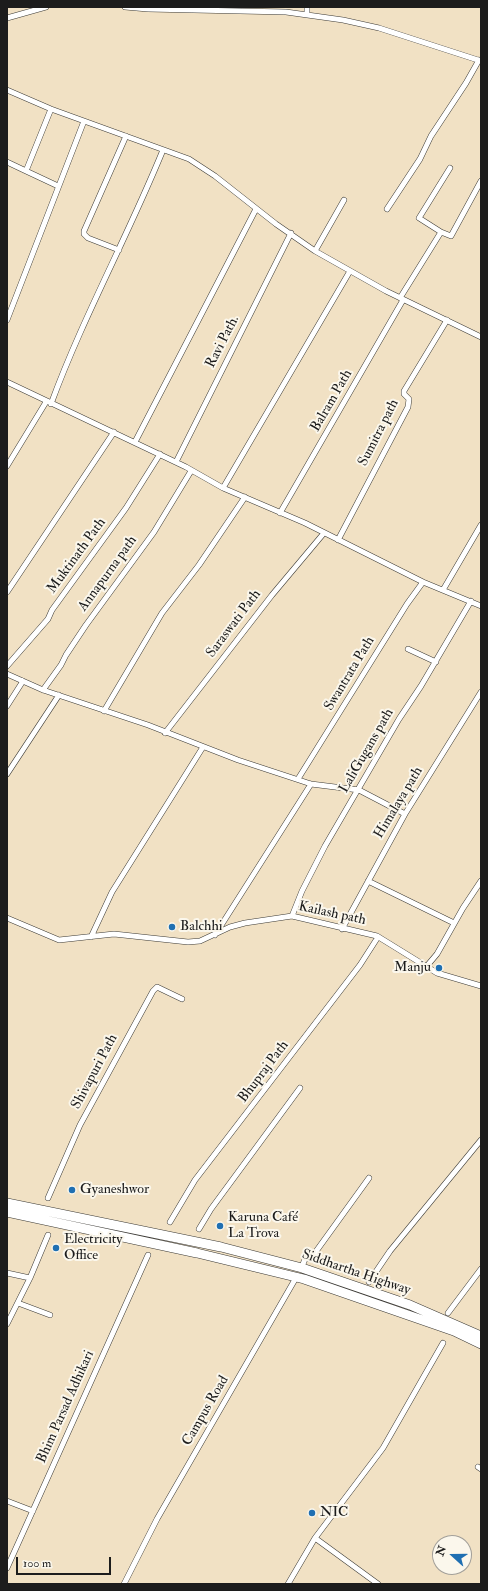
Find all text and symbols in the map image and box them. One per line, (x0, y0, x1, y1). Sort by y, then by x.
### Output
street label: Ravi Path. (203, 313, 243, 371)
street label: Balram Path (308, 367, 356, 435)
street label: Sumitra path (355, 397, 403, 469)
street label: Muktinath Path (44, 515, 110, 597)
street label: Annapurna path (75, 533, 141, 615)
street label: Saraswati Path (203, 587, 265, 661)
street label: Swantrata Path (321, 634, 379, 714)
street label: LaliGugans path (336, 706, 398, 796)
street label: Himalaya path (371, 764, 427, 842)
street label: Kailash path (297, 899, 367, 929)
place label: Balchhi (180, 919, 223, 935)
marker: Balchhi (167, 922, 177, 932)
place label: Manju (394, 960, 431, 976)
marker: Manju (434, 963, 444, 973)
street label: Shivapuri Path (68, 1032, 122, 1112)
street label: Bhupraj Path (235, 1038, 293, 1106)
place label: Gyaneshwor (80, 1182, 149, 1198)
marker: Gyaneshwor (67, 1185, 77, 1195)
place label: Karuna Café La Trova (228, 1210, 298, 1242)
marker: Karuna Café La Trova (215, 1221, 225, 1231)
place label: Electricity Office (64, 1232, 123, 1264)
marker: Electricity Office (51, 1243, 61, 1253)
street label: Siddhartha Highway (300, 1247, 412, 1299)
street label: Bhim Parsad Adhikari (34, 1348, 98, 1466)
street label: Campus Road (179, 1373, 233, 1449)
place label: NIC (320, 1505, 348, 1521)
marker: NIC (307, 1508, 317, 1518)
north arrow (432, 1535, 472, 1575)
text: N (433, 1544, 449, 1558)
scale bar (18, 1549, 113, 1575)
text: 100 m (23, 1556, 51, 1571)

